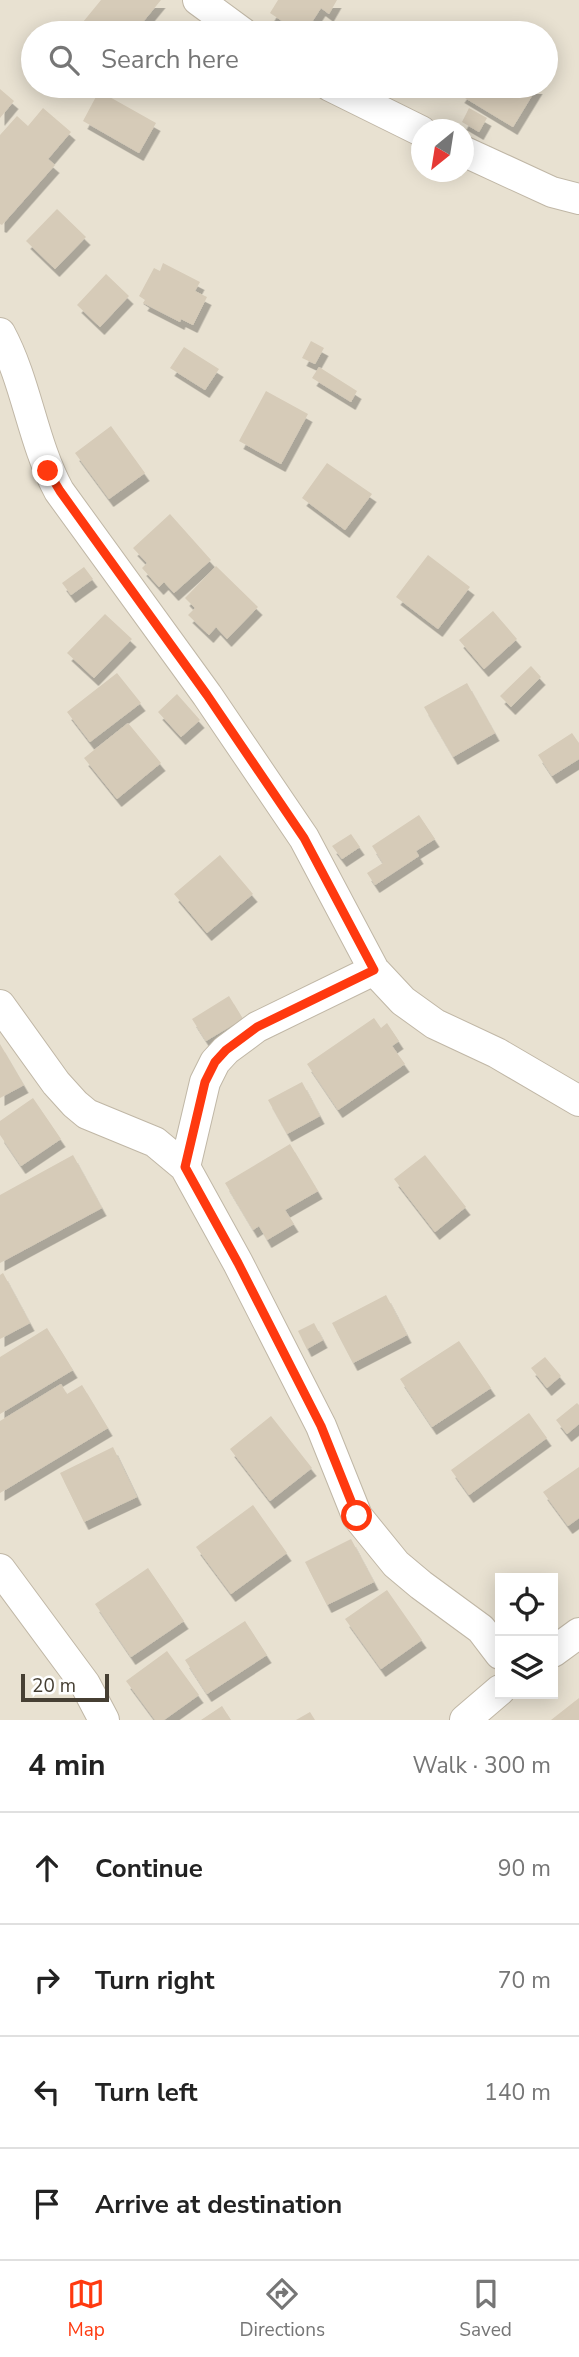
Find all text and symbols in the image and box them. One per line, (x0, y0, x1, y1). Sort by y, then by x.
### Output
search box (21, 21, 558, 98)
icon: search (45, 41, 83, 79)
text: Search here (101, 42, 239, 77)
north arrow (411, 119, 474, 182)
route end (32, 455, 63, 486)
route start (341, 1500, 372, 1531)
map controls (495, 1573, 558, 1699)
button: locate (495, 1573, 558, 1636)
button: layers (495, 1636, 558, 1699)
scale bar (21, 1671, 108, 1703)
text: 20 m (32, 1673, 76, 1699)
text: 4 min (28, 1745, 106, 1786)
text: Walk · 300 m (412, 1750, 551, 1781)
icon: ahead (28, 1849, 66, 1887)
text: Continue (95, 1851, 203, 1886)
text: 90 m (498, 1853, 551, 1884)
icon: right (28, 1961, 66, 1999)
text: Turn right (95, 1963, 214, 1998)
text: 70 m (498, 1965, 551, 1996)
icon: left (28, 2073, 66, 2111)
text: Turn left (95, 2075, 198, 2110)
text: 140 m (484, 2077, 551, 2108)
icon: arrive (28, 2185, 66, 2223)
text: Arrive at destination (95, 2187, 342, 2222)
tab: Map (67, 2275, 105, 2343)
tab: Directions (239, 2275, 325, 2343)
tab: Saved (459, 2275, 512, 2343)

